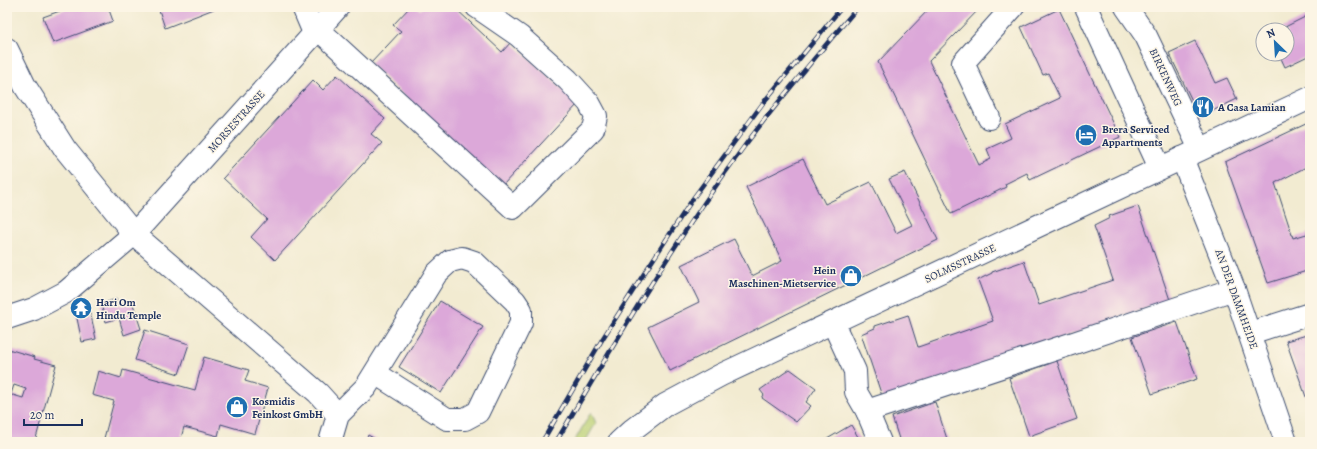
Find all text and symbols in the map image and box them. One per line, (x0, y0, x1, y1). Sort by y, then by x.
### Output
north arrow (1255, 22, 1295, 62)
text: N (1264, 25, 1278, 42)
street label: BIRKENWEG (1146, 46, 1186, 109)
street label: MORSESTRASSE (204, 87, 268, 156)
restaurant icon: A Casa Lamian (1190, 94, 1216, 120)
place label: A Casa Lamian (1217, 100, 1286, 115)
hotel icon: Brera Serviced Appartments (1073, 122, 1099, 148)
place label: Brera Serviced Appartments (1101, 122, 1169, 150)
street label: SOLMSSTRASSE (922, 240, 998, 287)
street label: AN DER DAMMHEIDE (1211, 246, 1262, 351)
place label: Hein Maschinen-Mietservice (729, 263, 836, 291)
shop icon: Hein Maschinen-Mietservice (838, 263, 864, 289)
temple icon: Hari Om Hindu Temple (68, 295, 94, 321)
place label: Hari Om Hindu Temple (96, 295, 161, 323)
shop icon: Kosmidis Feinkost GmbH (224, 394, 250, 420)
place label: Kosmidis Feinkost GmbH (252, 394, 323, 422)
scale bar (24, 401, 82, 427)
text: 20 m (30, 407, 54, 423)

